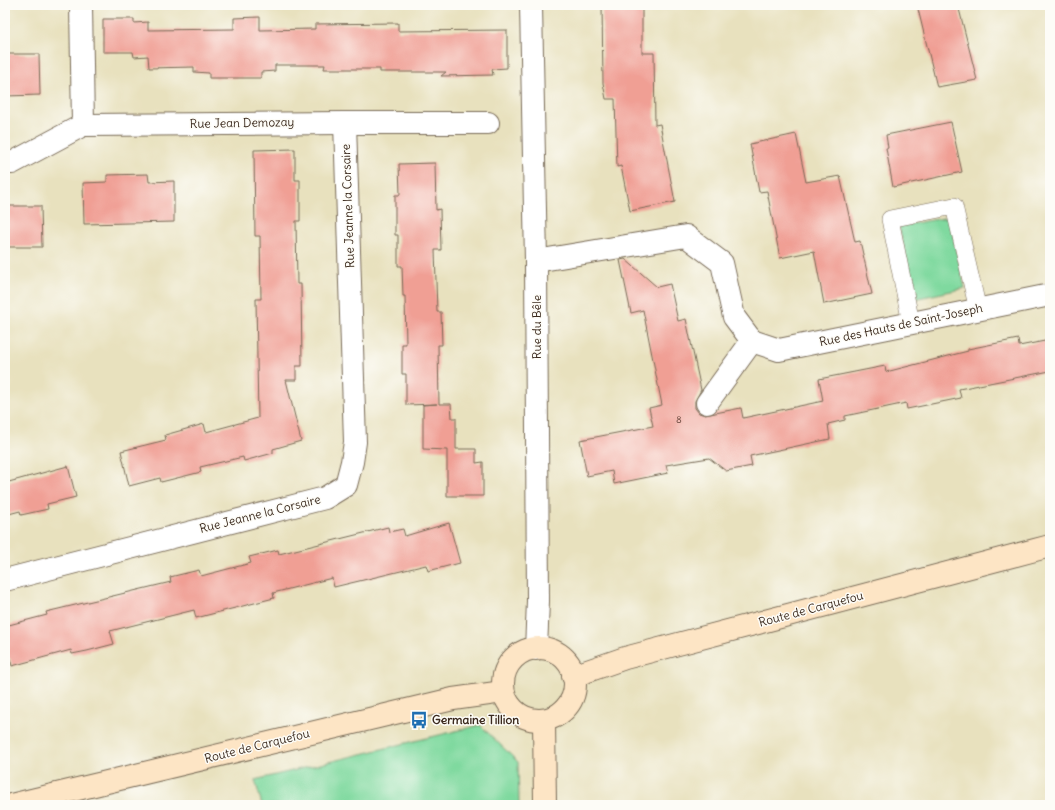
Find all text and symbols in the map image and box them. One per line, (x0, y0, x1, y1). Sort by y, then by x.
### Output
street label: Rue Jean Demozay (190, 114, 294, 131)
street label: Rue Jeanne la Corsaire (338, 144, 357, 268)
street label: Rue du Bêle (529, 295, 544, 359)
street label: Rue des Hauts de Saint-Joseph (818, 300, 984, 349)
house number: 8 (676, 413, 682, 426)
street label: Rue Jeanne la Corsaire (198, 491, 322, 536)
street label: Route de Carquefou (757, 587, 865, 630)
bus stop icon: Germaine Tillion (409, 710, 429, 730)
place label: Germaine Tillion (432, 712, 519, 727)
street label: Route de Carquefou (203, 725, 311, 766)

